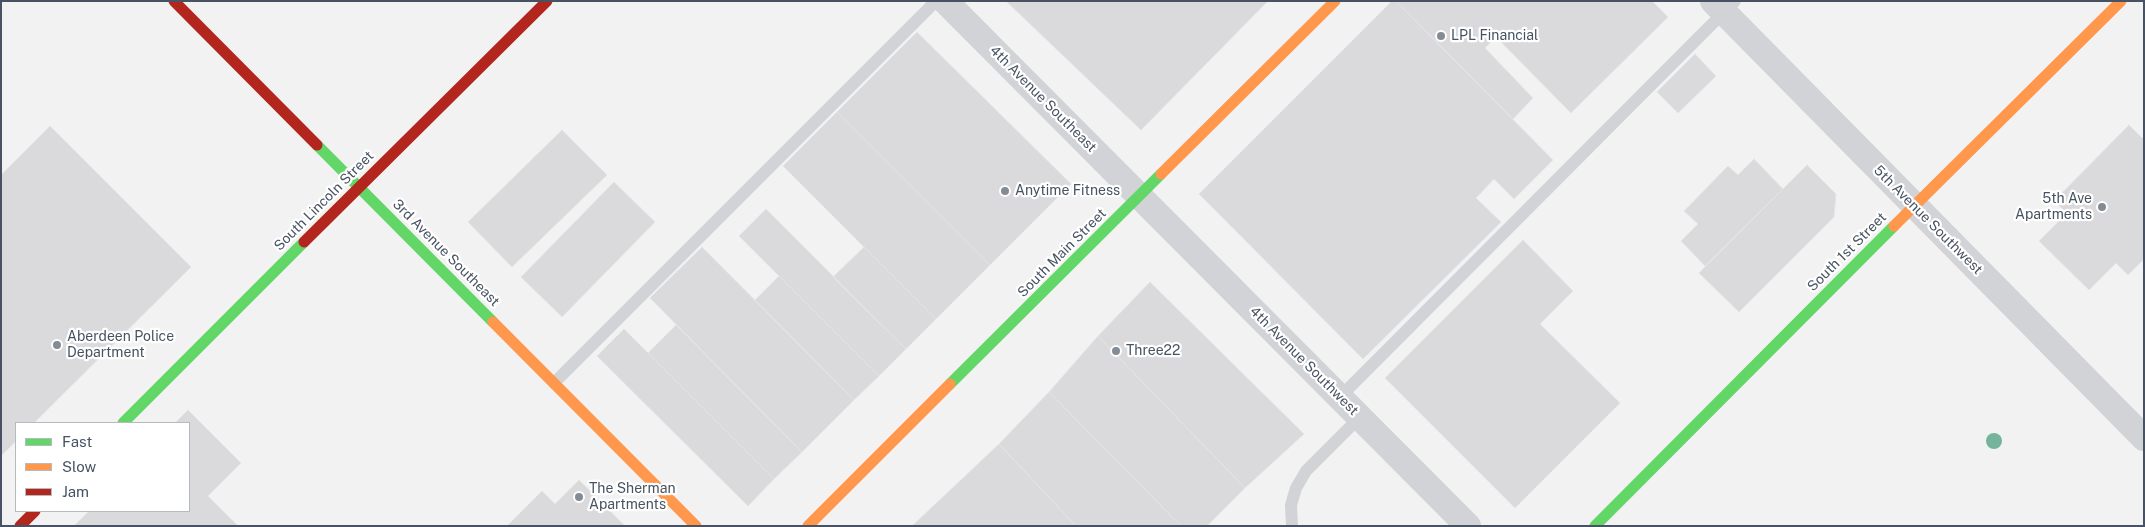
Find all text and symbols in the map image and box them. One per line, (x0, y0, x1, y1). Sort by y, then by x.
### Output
place label: LPL Financial (1451, 28, 1538, 44)
marker: LPL Financial (1435, 30, 1447, 42)
street label: 4th Avenue Southeast (986, 42, 1100, 156)
street label: South Lincoln Street (271, 148, 377, 254)
street label: 5th Avenue Southwest (1870, 162, 1986, 278)
place label: Anytime Fitness (1015, 183, 1120, 199)
marker: Anytime Fitness (999, 185, 1011, 197)
place label: 5th Ave Apartments (2015, 191, 2092, 223)
street label: 3rd Avenue Southeast (389, 196, 503, 310)
marker: 5th Ave Apartments (2096, 201, 2108, 213)
street label: South Main Street (1014, 205, 1110, 301)
street label: South 1st Street (1804, 209, 1890, 295)
street label: 4th Avenue Southwest (1246, 303, 1362, 419)
place label: Aberdeen Police Department (67, 329, 174, 362)
marker: Aberdeen Police Department (51, 339, 63, 351)
place label: Three22 (1126, 343, 1180, 359)
marker: Three22 (1110, 345, 1122, 357)
legend (15, 422, 190, 512)
text: Fast (62, 433, 92, 450)
text: Slow (62, 458, 96, 475)
place label: The Sherman Apartments (589, 481, 675, 514)
text: Jam (62, 483, 89, 500)
marker: The Sherman Apartments (573, 491, 585, 503)

